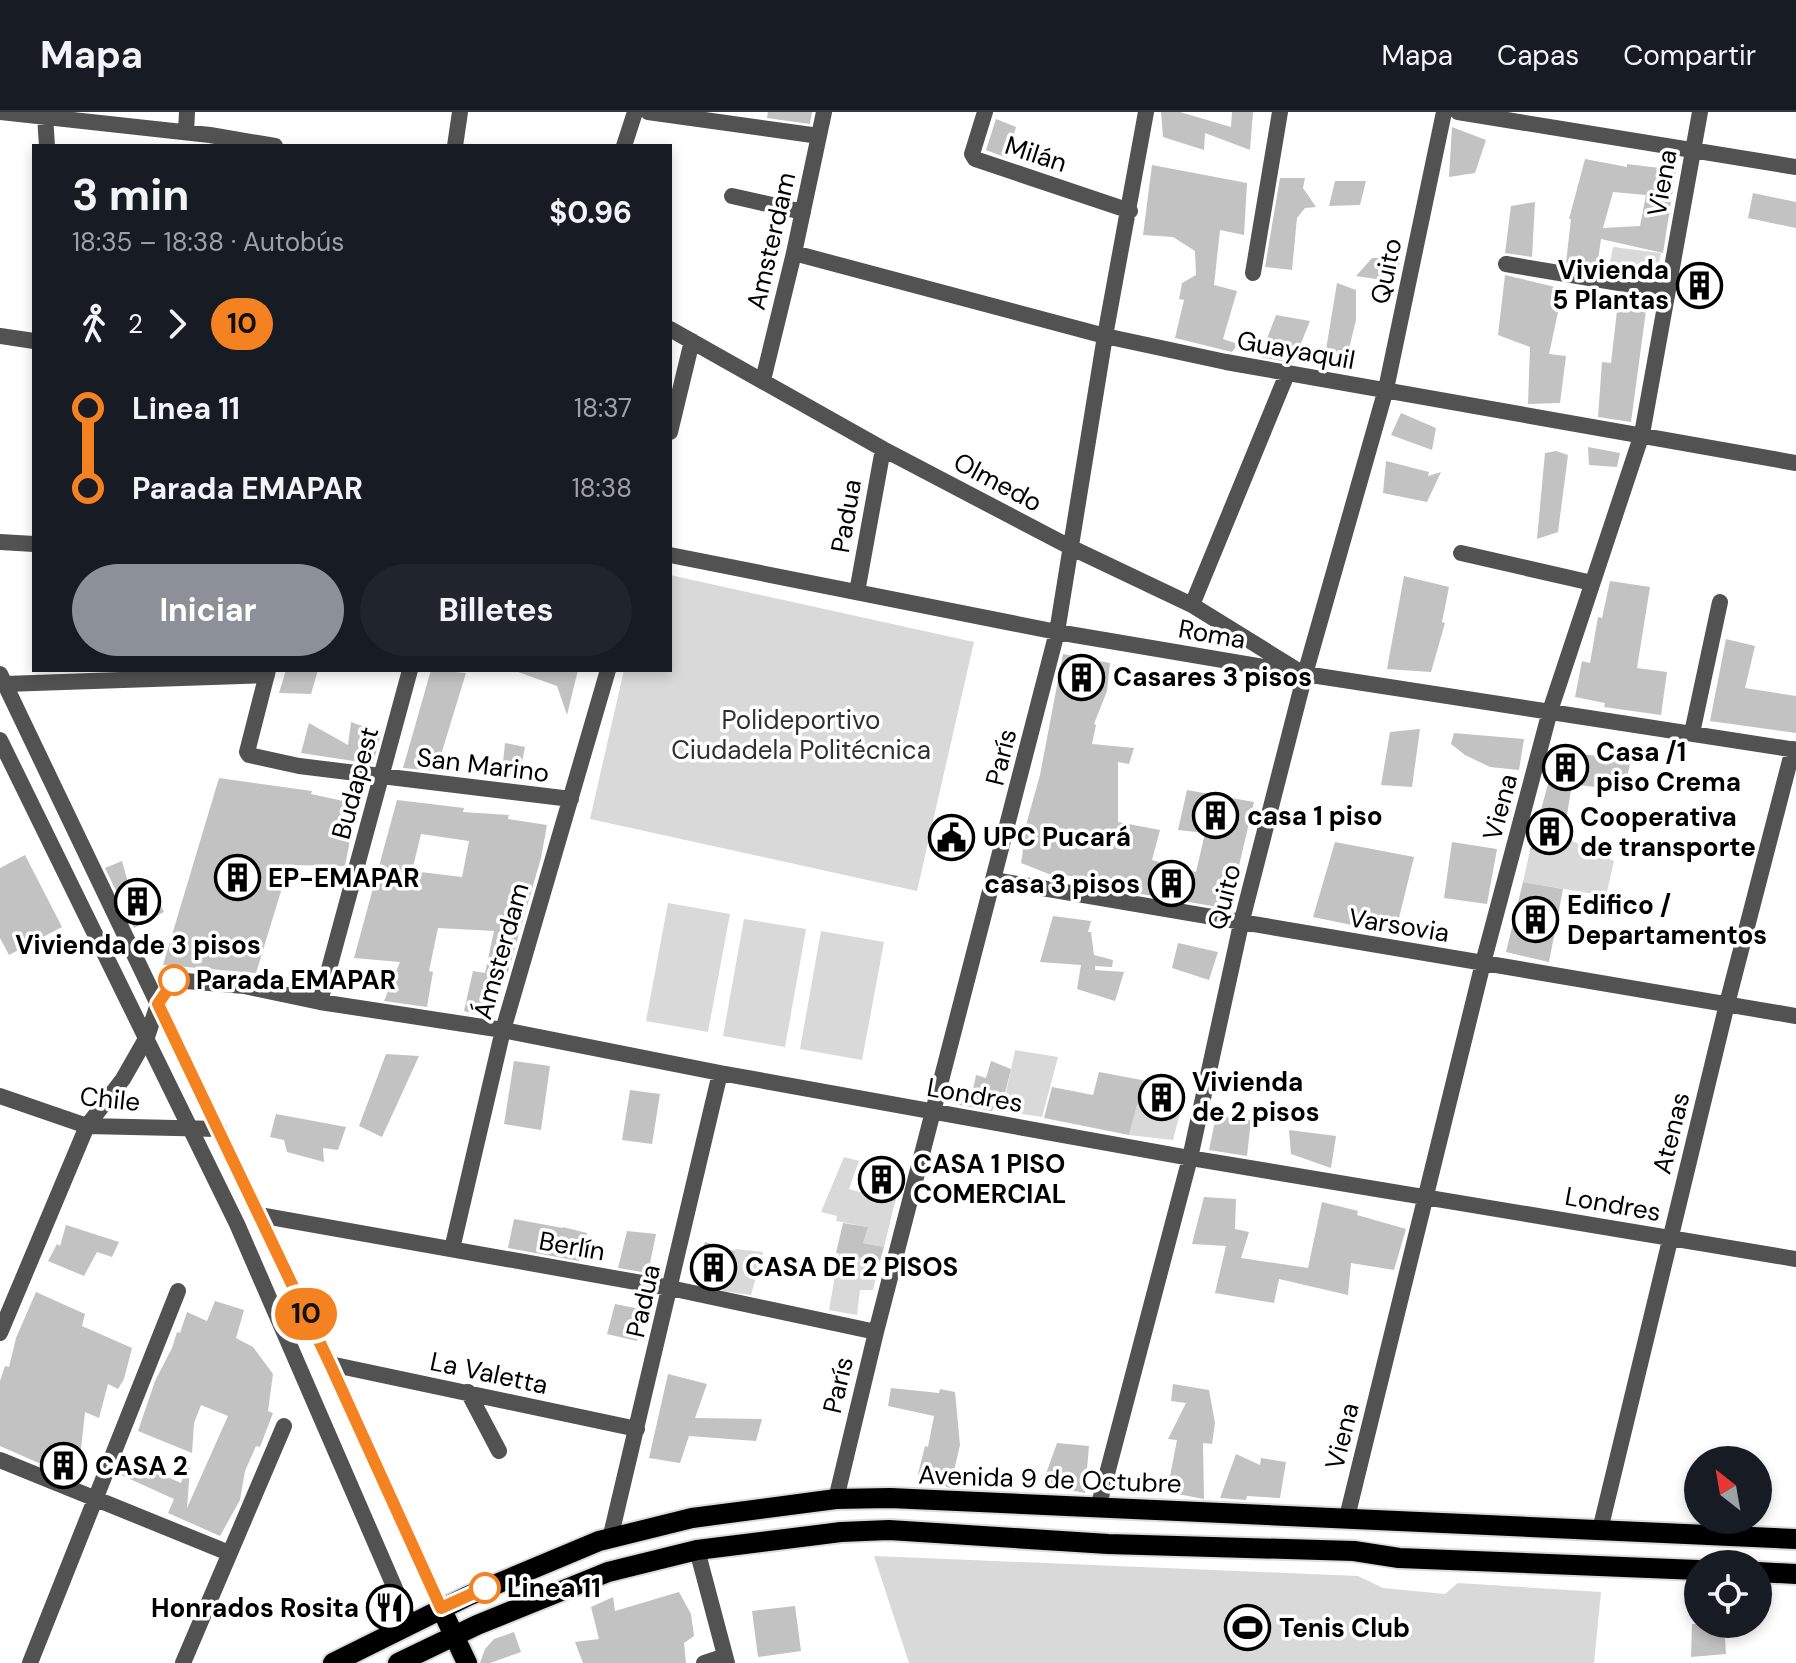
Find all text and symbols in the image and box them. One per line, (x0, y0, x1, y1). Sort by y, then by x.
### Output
text: Mapa (40, 30, 143, 80)
text: Mapa (1382, 37, 1453, 74)
text: Capas (1497, 37, 1579, 74)
text: Compartir (1623, 37, 1756, 74)
street label: Milán (1001, 128, 1071, 180)
street label: Viena (1639, 147, 1685, 219)
text: 3 min (72, 166, 189, 224)
street label: Amsterdam (739, 169, 803, 313)
text: $0.96 (549, 193, 632, 232)
text: 18:35 – 18:38 · Autobús (72, 225, 344, 259)
street label: Quito (1362, 235, 1410, 307)
place label: Vivienda 5 Plantas (1552, 253, 1669, 317)
building icon: Vivienda 5 Plantas (1676, 261, 1724, 309)
icon: walk (72, 302, 116, 346)
icon: forward (155, 302, 199, 346)
text: 10 (227, 305, 257, 342)
text: 2 (128, 307, 143, 341)
street label: Guayaquil (1234, 323, 1358, 377)
text: Linea 11 (132, 389, 240, 428)
text: 18:37 (574, 391, 632, 425)
street label: Olmedo (948, 445, 1048, 519)
text: Parada EMAPAR (132, 469, 363, 508)
text: 18:38 (572, 471, 632, 505)
street label: Padua (823, 477, 869, 555)
button: Iniciar (72, 564, 344, 656)
button: Billetes (360, 564, 632, 656)
street label: Roma (1176, 611, 1248, 657)
building icon: Casares 3 pisos (1058, 653, 1106, 701)
place label: Casares 3 pisos (1113, 660, 1312, 694)
park label: Polideportivo Ciudadela Politécnica (671, 703, 931, 767)
street label: Budapest (324, 723, 386, 843)
street label: París (978, 725, 1024, 789)
place label: Casa /1 piso Crema (1596, 735, 1741, 799)
street label: San Marino (415, 740, 551, 790)
building icon: Casa /1 piso Crema (1541, 743, 1589, 791)
street label: Viena (1475, 770, 1525, 844)
building icon: casa 1 piso (1192, 792, 1240, 840)
place label: casa 1 piso (1247, 799, 1383, 833)
place label: Cooperativa de transporte (1580, 800, 1756, 864)
building icon: Cooperativa de transporte (1525, 808, 1573, 856)
public building icon: UPC Pucará (928, 813, 976, 861)
place label: UPC Pucará (983, 820, 1131, 854)
building icon: EP-EMAPAR (213, 854, 261, 902)
building icon: casa 3 pisos (1147, 860, 1195, 908)
place label: EP-EMAPAR (268, 861, 420, 895)
street label: Quito (1199, 861, 1249, 933)
place label: casa 3 pisos (984, 867, 1140, 901)
building icon: Vivienda de 3 pisos (114, 878, 162, 926)
street label: Ámsterdam (465, 879, 537, 1023)
place label: Edifico / Departamentos (1567, 888, 1767, 952)
building icon: Edifico / Departamentos (1512, 896, 1560, 944)
street label: Varsovia (1346, 900, 1452, 950)
place label: Vivienda de 3 pisos (15, 928, 261, 962)
place label: Parada EMAPAR (196, 963, 396, 997)
marker: Parada EMAPAR (159, 965, 189, 995)
place label: Vivienda de 2 pisos (1192, 1065, 1320, 1129)
street label: Londres (924, 1070, 1026, 1120)
building icon: Vivienda de 2 pisos (1137, 1073, 1185, 1121)
street label: Chile (78, 1079, 142, 1119)
street label: Atenas (1644, 1089, 1698, 1177)
place label: CASA 1 PISO COMERCIAL (913, 1147, 1066, 1211)
building icon: CASA 1 PISO COMERCIAL (858, 1155, 906, 1203)
street label: Londres (1562, 1179, 1664, 1229)
street label: Berlín (536, 1223, 608, 1269)
building icon: CASA DE 2 PISOS (690, 1243, 738, 1291)
place label: CASA DE 2 PISOS (745, 1250, 958, 1284)
street label: Padua (618, 1261, 668, 1341)
line badge: 10 (270, 1288, 342, 1340)
text: 10 (291, 1295, 321, 1332)
street label: La Valetta (427, 1344, 551, 1402)
street label: París (815, 1353, 861, 1417)
street label: Viena (1317, 1399, 1367, 1473)
building icon: CASA 2 (40, 1442, 88, 1490)
north arrow (1684, 1446, 1772, 1534)
map controls (1684, 1446, 1772, 1638)
place label: CASA 2 (95, 1449, 188, 1483)
street label: Avenida 9 de Octubre (918, 1457, 1182, 1501)
button: locate (1684, 1550, 1772, 1638)
place label: Linea 11 (507, 1571, 601, 1605)
marker: Linea 11 (470, 1573, 500, 1603)
restaurant icon: Honrados Rosita (366, 1584, 414, 1632)
place label: Honrados Rosita (151, 1591, 359, 1625)
sports icon: Tenis Club (1224, 1604, 1272, 1652)
place label: Tenis Club (1279, 1611, 1410, 1645)

